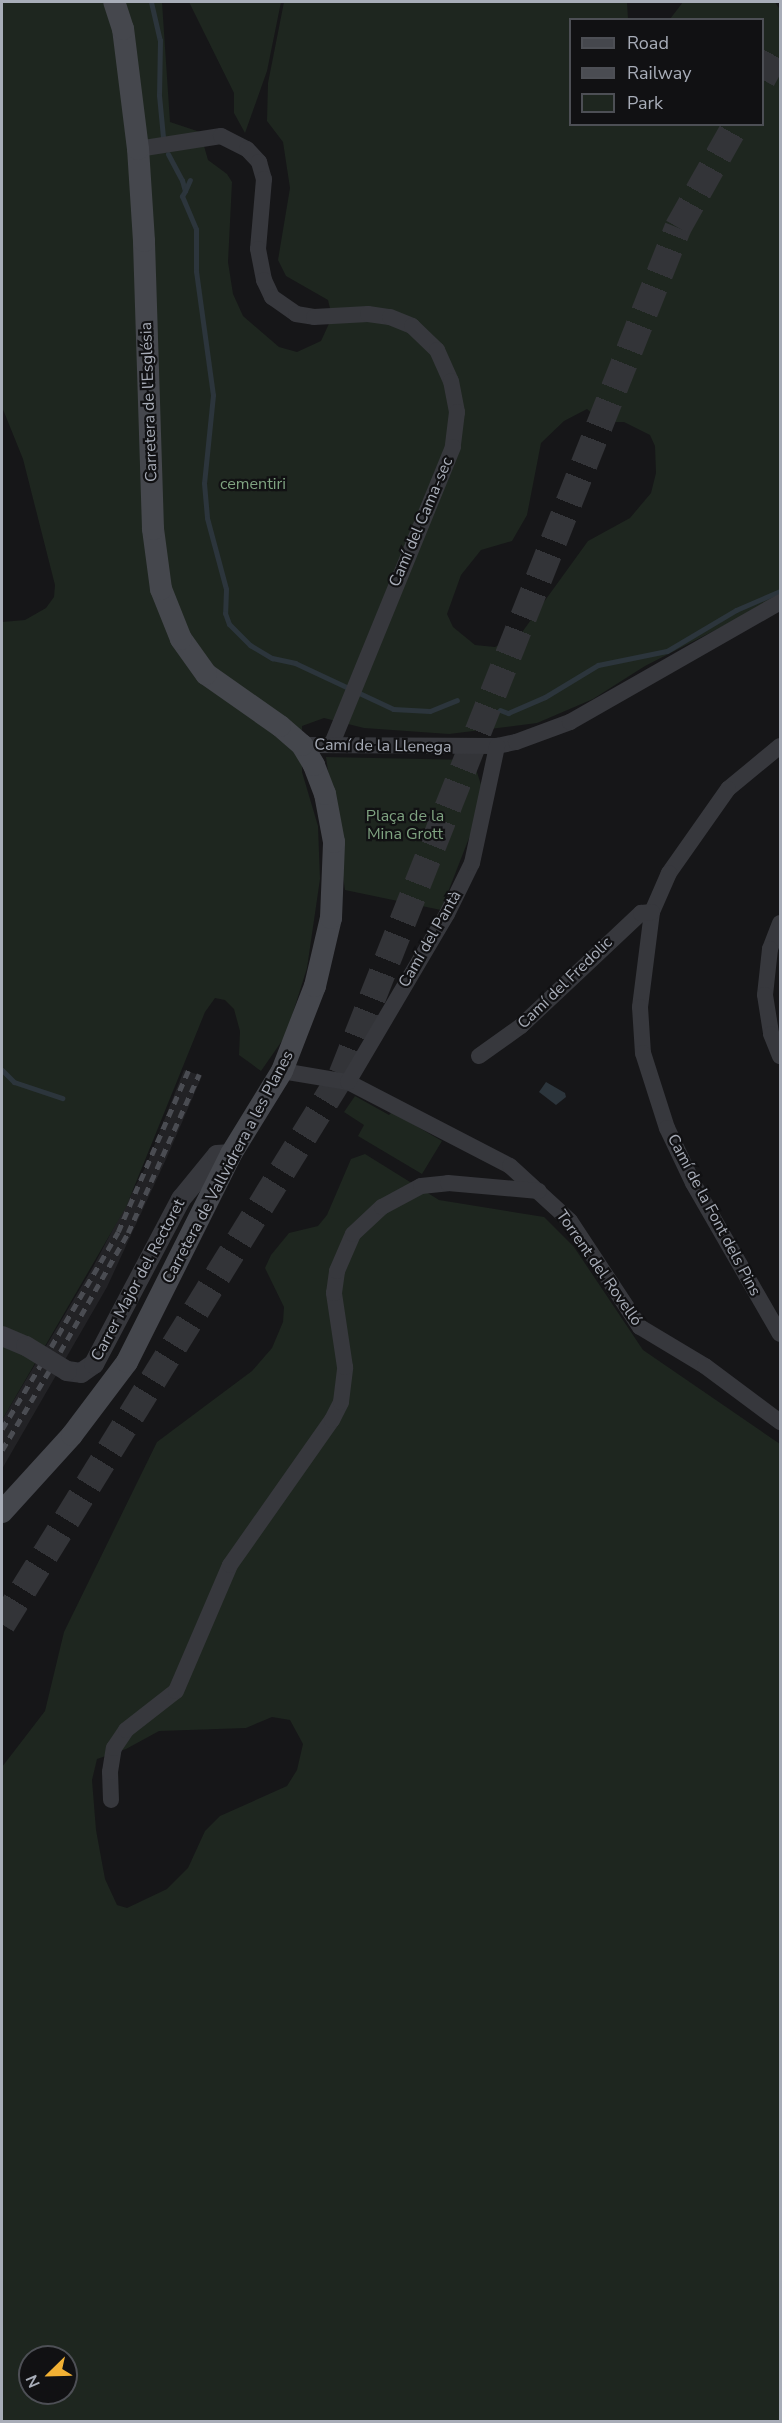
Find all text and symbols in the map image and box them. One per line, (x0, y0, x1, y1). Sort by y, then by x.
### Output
legend (569, 18, 764, 126)
text: Road (627, 31, 669, 55)
text: Railway (627, 61, 692, 85)
text: Park (627, 91, 663, 115)
street label: Carretera de l'Església (137, 322, 161, 482)
street label: Camí del Cama-sec (385, 454, 457, 590)
park label: cementiri (220, 474, 286, 494)
street label: Camí de la Llenega (314, 735, 452, 757)
park label: Plaça de la Mina Grott (366, 806, 444, 844)
street label: Camí del Pantà (395, 887, 465, 991)
street label: Camí del Fredolic (514, 933, 616, 1033)
street label: Carretera de Vallvidrera a les Planes (158, 1047, 298, 1287)
street label: Camí de la Font dels Pins (663, 1131, 765, 1299)
street label: Carrer Major del Rectoret (87, 1196, 189, 1364)
street label: Torrent del Rovelló (552, 1206, 646, 1330)
north arrow (18, 2345, 78, 2405)
text: N (21, 2371, 46, 2391)

